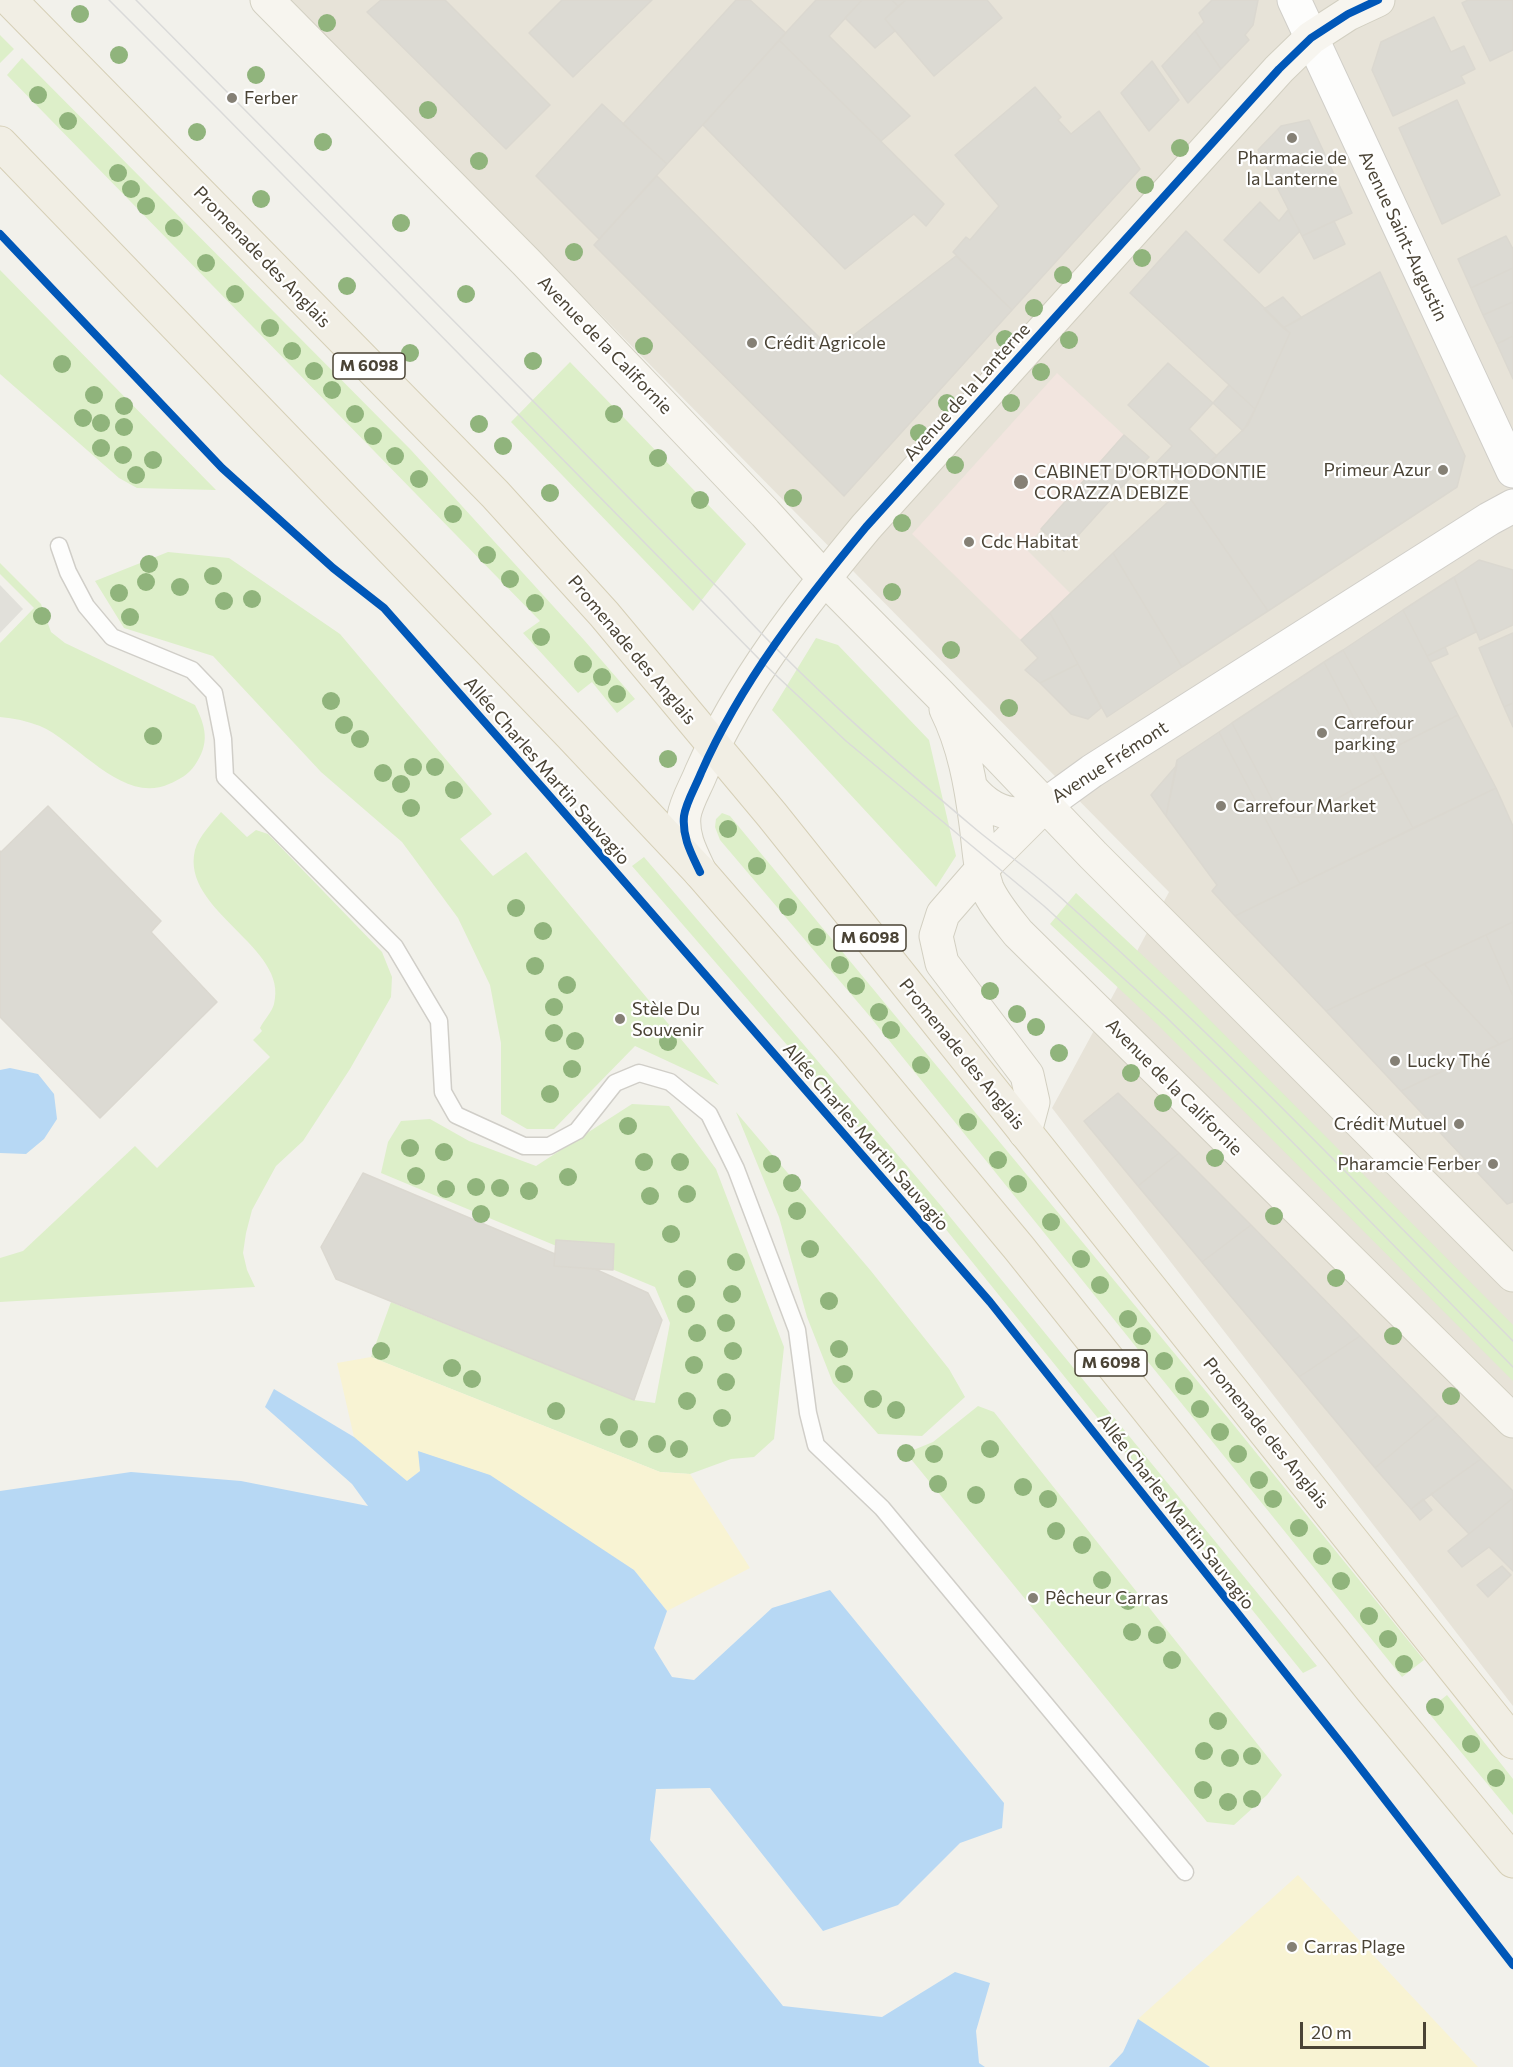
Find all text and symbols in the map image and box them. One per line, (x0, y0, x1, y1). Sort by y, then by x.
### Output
place label: Ferber (244, 87, 298, 109)
marker: Ferber (225, 91, 239, 105)
marker: Pharmacie de la Lanterne (1285, 131, 1299, 145)
place label: Pharmacie de la Lanterne (1237, 147, 1347, 190)
street label: Avenue Saint-Augustin (1354, 147, 1452, 325)
street label: Promenade des Anglais (189, 182, 335, 332)
street label: Avenue de la Californie (533, 271, 677, 419)
street label: Avenue de la Lanterne (899, 319, 1035, 465)
place label: Crédit Agricole (764, 332, 886, 354)
marker: Crédit Agricole (745, 336, 759, 350)
road number: M 6098 (333, 353, 405, 379)
place label: Primeur Azur (1323, 459, 1431, 481)
place label: CABINET D'ORTHODONTIE CORAZZA DEBIZE (1034, 461, 1266, 504)
marker: Primeur Azur (1436, 463, 1450, 477)
marker: CABINET D'ORTHODONTIE CORAZZA DEBIZE (1012, 473, 1030, 491)
place label: Cdc Habitat (981, 531, 1078, 553)
marker: Cdc Habitat (962, 535, 976, 549)
street label: Promenade des Anglais (563, 571, 701, 729)
street label: Allée Charles Martin Sauvagio (459, 673, 635, 869)
place label: Carrefour parking (1334, 712, 1414, 754)
street label: Avenue Frémont (1048, 716, 1172, 808)
marker: Carrefour parking (1315, 726, 1329, 740)
place label: Carrefour Market (1233, 795, 1376, 817)
marker: Carrefour Market (1214, 799, 1228, 813)
road number: M 6098 (834, 925, 906, 951)
street label: Promenade des Anglais (894, 974, 1030, 1134)
place label: Stèle Du Souvenir (632, 998, 704, 1040)
marker: Stèle Du Souvenir (613, 1012, 627, 1026)
street label: Avenue de la Californie (1101, 1014, 1247, 1160)
street label: Allée Charles Martin Sauvagio (778, 1039, 954, 1235)
place label: Lucky Thé (1407, 1050, 1490, 1072)
marker: Lucky Thé (1388, 1054, 1402, 1068)
place label: Crédit Mutuel (1334, 1113, 1447, 1135)
marker: Crédit Mutuel (1452, 1117, 1466, 1131)
place label: Pharamcie Ferber (1337, 1153, 1481, 1175)
marker: Pharamcie Ferber (1486, 1157, 1500, 1171)
road number: M 6098 (1075, 1350, 1147, 1376)
street label: Promenade des Anglais (1198, 1353, 1334, 1513)
street label: Allée Charles Martin Sauvagio (1093, 1410, 1259, 1614)
place label: Pêcheur Carras (1045, 1587, 1168, 1609)
marker: Pêcheur Carras (1026, 1591, 1040, 1605)
place label: Carras Plage (1304, 1936, 1405, 1958)
marker: Carras Plage (1285, 1940, 1299, 1954)
scale bar (1303, 2010, 1429, 2048)
text: 20 m (1311, 2021, 1352, 2043)

